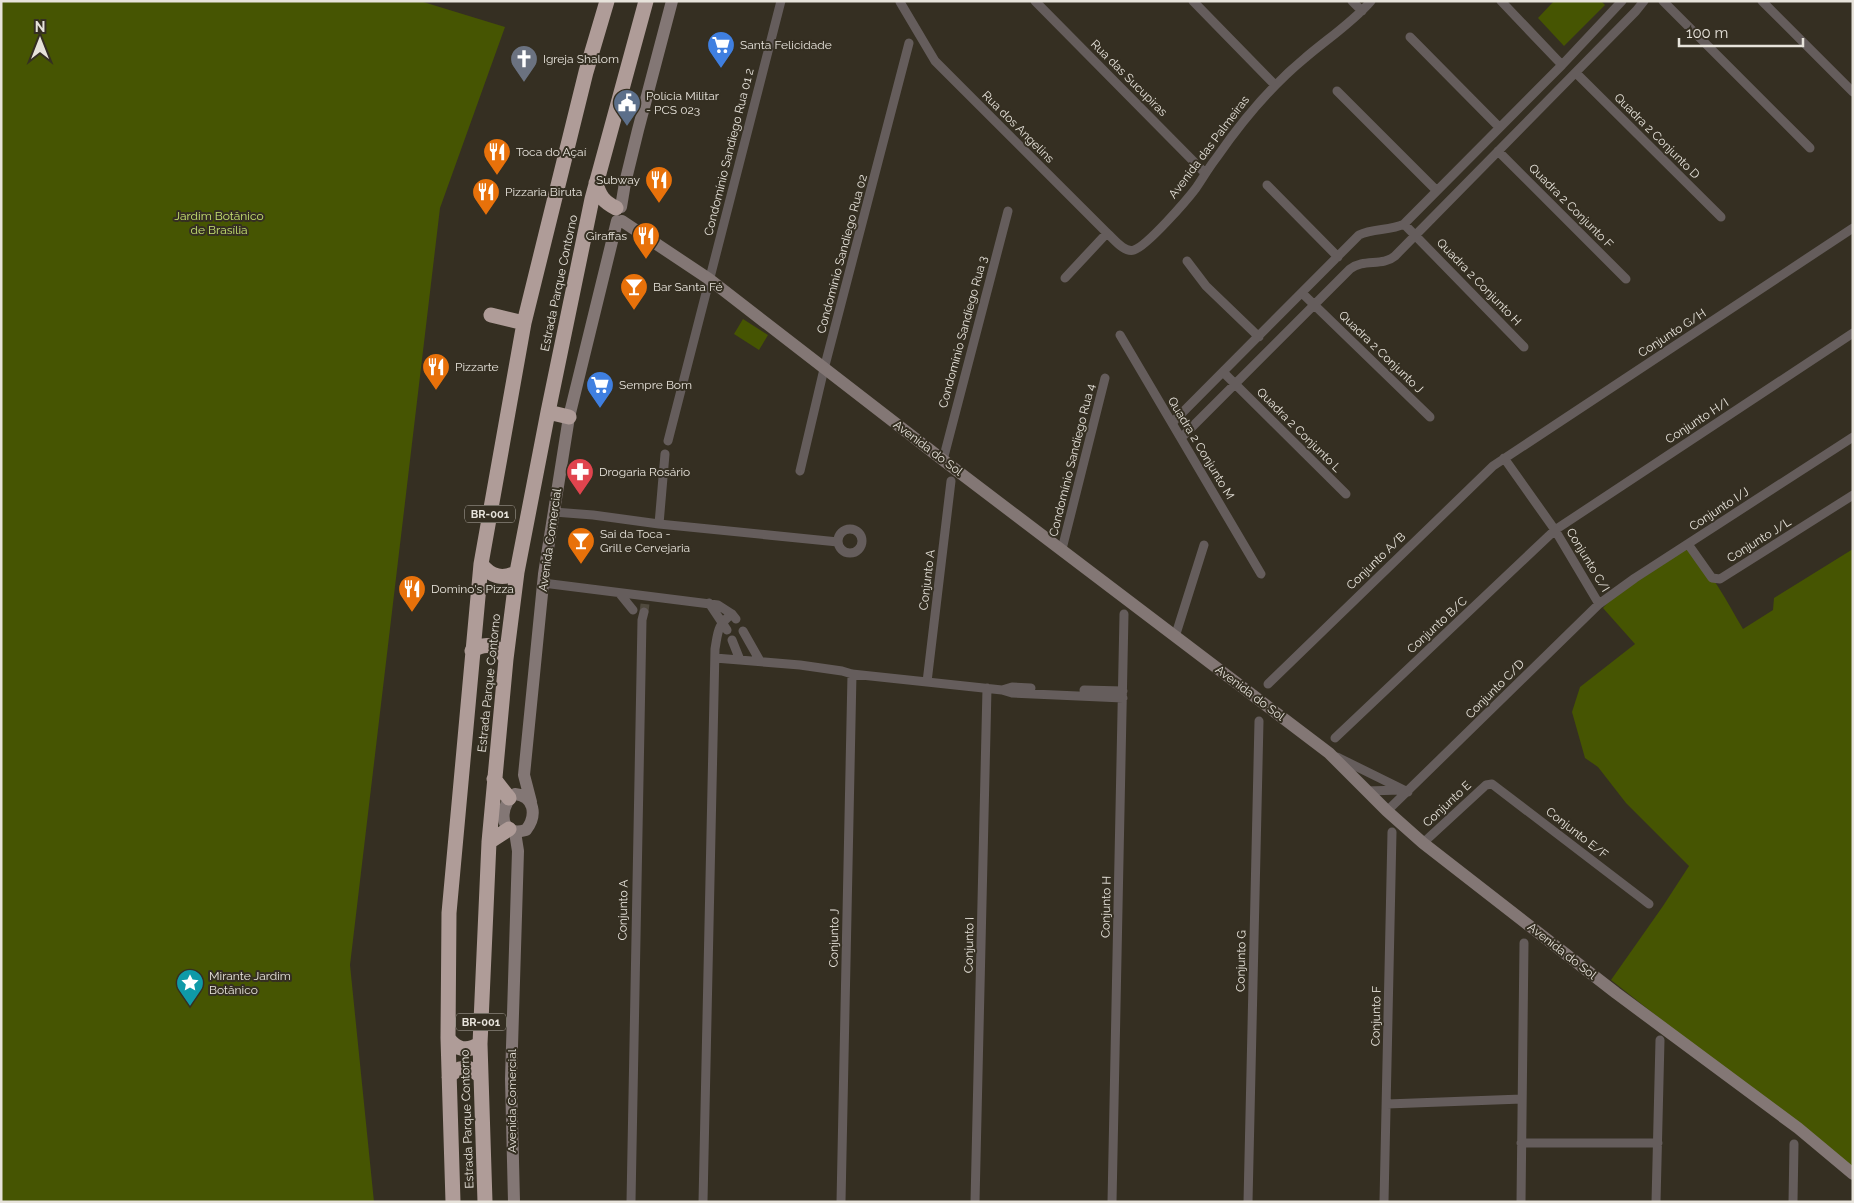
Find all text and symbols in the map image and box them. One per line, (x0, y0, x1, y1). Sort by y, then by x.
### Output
north arrow (15, 15, 65, 65)
scale bar (1679, 15, 1803, 47)
text: N (35, 19, 45, 35)
text: 100 m (1686, 24, 1728, 42)
supermarket icon: Santa Felicidade (706, 30, 736, 69)
street label: Rua das Sucupiras (1088, 37, 1170, 119)
place label: Santa Felicidade (740, 38, 832, 52)
church icon: Igreja Shalom (509, 44, 539, 83)
place label: Igreja Shalom (543, 52, 619, 66)
street label: Condomínio Sandiego Rua 01 2 (701, 67, 757, 237)
public building icon: Polícia Militar - PCS 023 (612, 88, 642, 127)
street label: Rua dos Angelins (979, 88, 1057, 166)
place label: Polícia Militar - PCS 023 (646, 89, 720, 117)
street label: Quadra 2 Conjunto D (1611, 90, 1703, 182)
street label: Avenida das Palmeiras (1166, 93, 1252, 201)
restaurant icon: Toca do Açaí (482, 137, 512, 176)
place label: Toca do Açaí (516, 145, 587, 159)
street label: Quadra 2 Conjunto F (1526, 161, 1616, 251)
restaurant icon: Subway (644, 165, 674, 204)
place label: Subway (596, 173, 640, 187)
street label: Condomínio Sandiego Rua 02 (814, 173, 870, 335)
restaurant icon: Pizzaria Biruta (471, 177, 501, 216)
place label: Pizzaria Biruta (505, 185, 582, 199)
park label: Jardim Botânico de Brasília (174, 209, 264, 237)
street label: Estrada Parque Contorno (538, 213, 580, 353)
restaurant icon: Giraffas (631, 221, 661, 260)
place label: Giraffas (586, 229, 627, 243)
street label: Quadra 2 Conjunto H (1434, 236, 1524, 328)
street label: Condomínio Sandiego Rua 3 (936, 254, 990, 410)
bar icon: Bar Santa Fé (619, 272, 649, 311)
place label: Bar Santa Fé (653, 280, 723, 294)
street label: Conjunto G/H (1635, 306, 1709, 360)
street label: Quadra 2 Conjunto J (1336, 308, 1426, 396)
restaurant icon: Pizzarte (421, 352, 451, 391)
place label: Pizzarte (455, 360, 499, 374)
supermarket icon: Sempre Bom (585, 370, 615, 409)
place label: Sempre Bom (619, 378, 692, 392)
street label: Condomínio Sandiego Rua 4 (1046, 382, 1098, 538)
street label: Quadra 2 Conjunto L (1254, 385, 1344, 475)
street label: Quadra 2 Conjunto M (1165, 394, 1237, 502)
street label: Conjunto H/I (1663, 395, 1731, 447)
street label: Avenida do Sol (891, 417, 966, 479)
pharmacy icon: Drogaria Rosário (565, 457, 595, 496)
place label: Drogaria Rosário (599, 465, 690, 479)
street label: Conjunto I/J (1687, 485, 1751, 533)
street label: Avenida Comercial (536, 487, 564, 593)
road number: BR-001 (465, 506, 515, 522)
street label: Conjunto J/L (1724, 515, 1794, 565)
bar icon: Sai da Toca - Grill e Cervejaria (566, 526, 596, 565)
street label: Conjunto C/I (1564, 526, 1612, 594)
place label: Sai da Toca - Grill e Cervejaria (600, 527, 690, 555)
street label: Conjunto A/B (1344, 529, 1408, 593)
street label: Conjunto A (916, 549, 938, 611)
restaurant icon: Domino's Pizza (397, 574, 427, 613)
place label: Domino's Pizza (431, 582, 514, 596)
street label: Conjunto B/C (1404, 594, 1470, 656)
street label: Estrada Parque Contorno (475, 613, 503, 753)
street label: Conjunto C/D (1463, 656, 1528, 721)
street label: Avenida do Sol (1213, 662, 1288, 724)
street label: Conjunto E (1420, 778, 1474, 830)
street label: Conjunto E/F (1543, 804, 1611, 862)
street label: Conjunto H (1098, 876, 1114, 938)
street label: Conjunto A (615, 879, 631, 941)
street label: Conjunto J (826, 909, 842, 967)
street label: Conjunto I (962, 917, 976, 973)
street label: Avenida do Sol (1525, 920, 1600, 983)
street label: Conjunto G (1233, 930, 1249, 992)
place icon: Mirante Jardim Botânico (175, 968, 205, 1007)
place label: Mirante Jardim Botânico (209, 969, 291, 997)
street label: Conjunto F (1368, 986, 1384, 1046)
road number: BR-001 (456, 1014, 506, 1030)
street label: Avenida Comercial (505, 1048, 519, 1153)
street label: Estrada Parque Contorno (458, 1049, 476, 1189)

